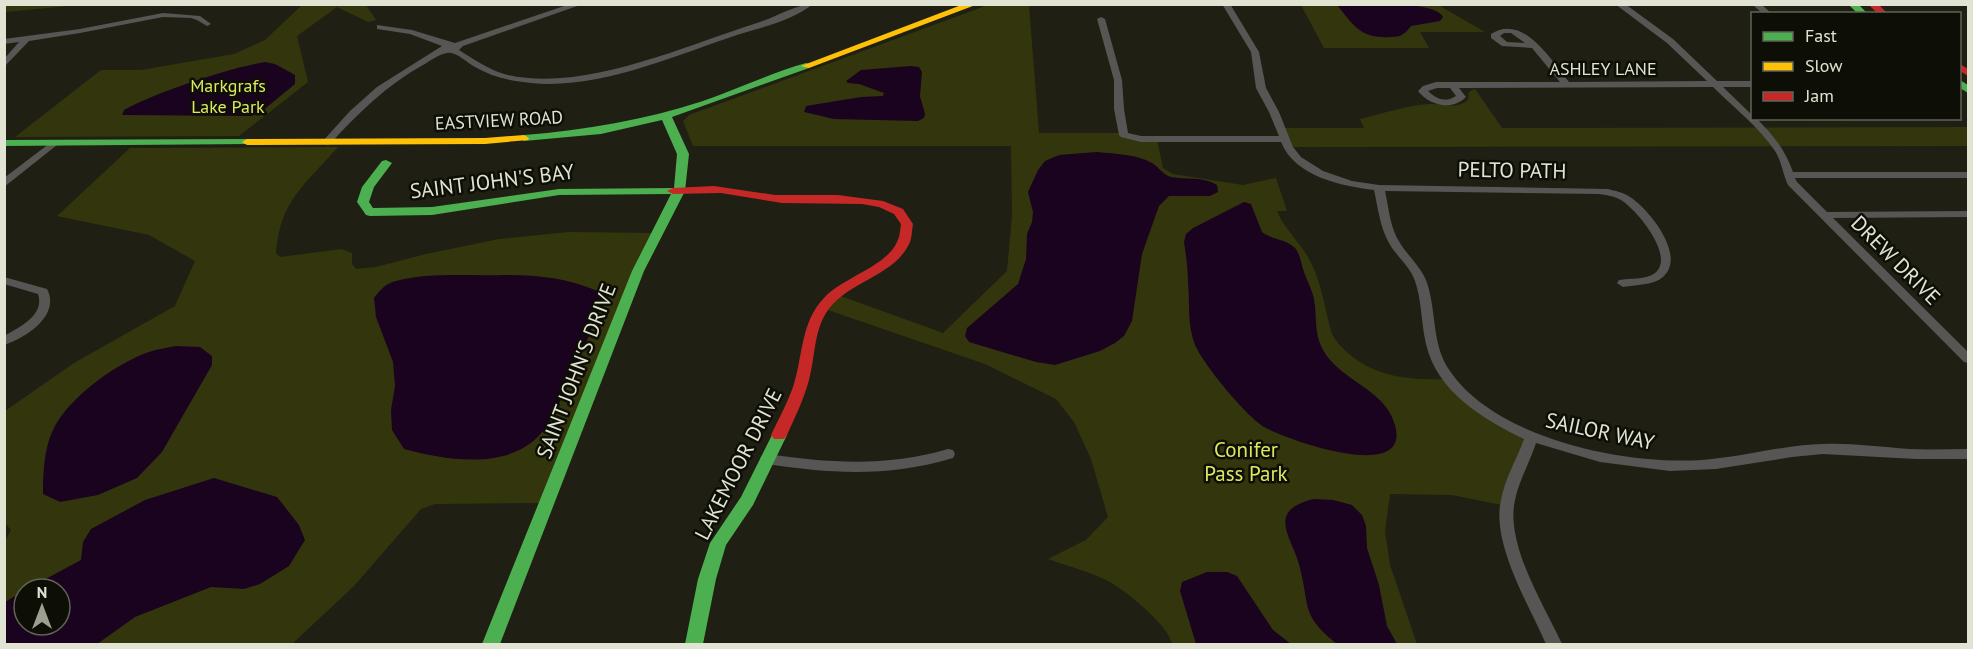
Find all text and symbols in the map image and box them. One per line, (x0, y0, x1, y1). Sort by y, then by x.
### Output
legend (1751, 12, 1961, 120)
text: Fast (1805, 24, 1837, 47)
text: Slow (1805, 54, 1843, 77)
street label: ASHLEY LANE (1549, 57, 1657, 80)
park label: Markgrafs Lake Park (190, 74, 266, 118)
text: Jam (1804, 84, 1834, 107)
street label: EASTVIEW ROAD (434, 105, 564, 135)
street label: PELTO PATH (1457, 156, 1567, 184)
street label: SAINT JOHN'S BAY (408, 158, 576, 204)
street label: DREW DRIVE (1846, 210, 1946, 310)
street label: SAINT JOHN'S DRIVE (530, 279, 622, 463)
street label: LAKEMOOR DRIVE (688, 384, 788, 544)
street label: SAILOR WAY (1543, 406, 1657, 456)
park label: Conifer Pass Park (1204, 436, 1288, 487)
north arrow (12, 577, 72, 637)
text: N (37, 582, 47, 602)

